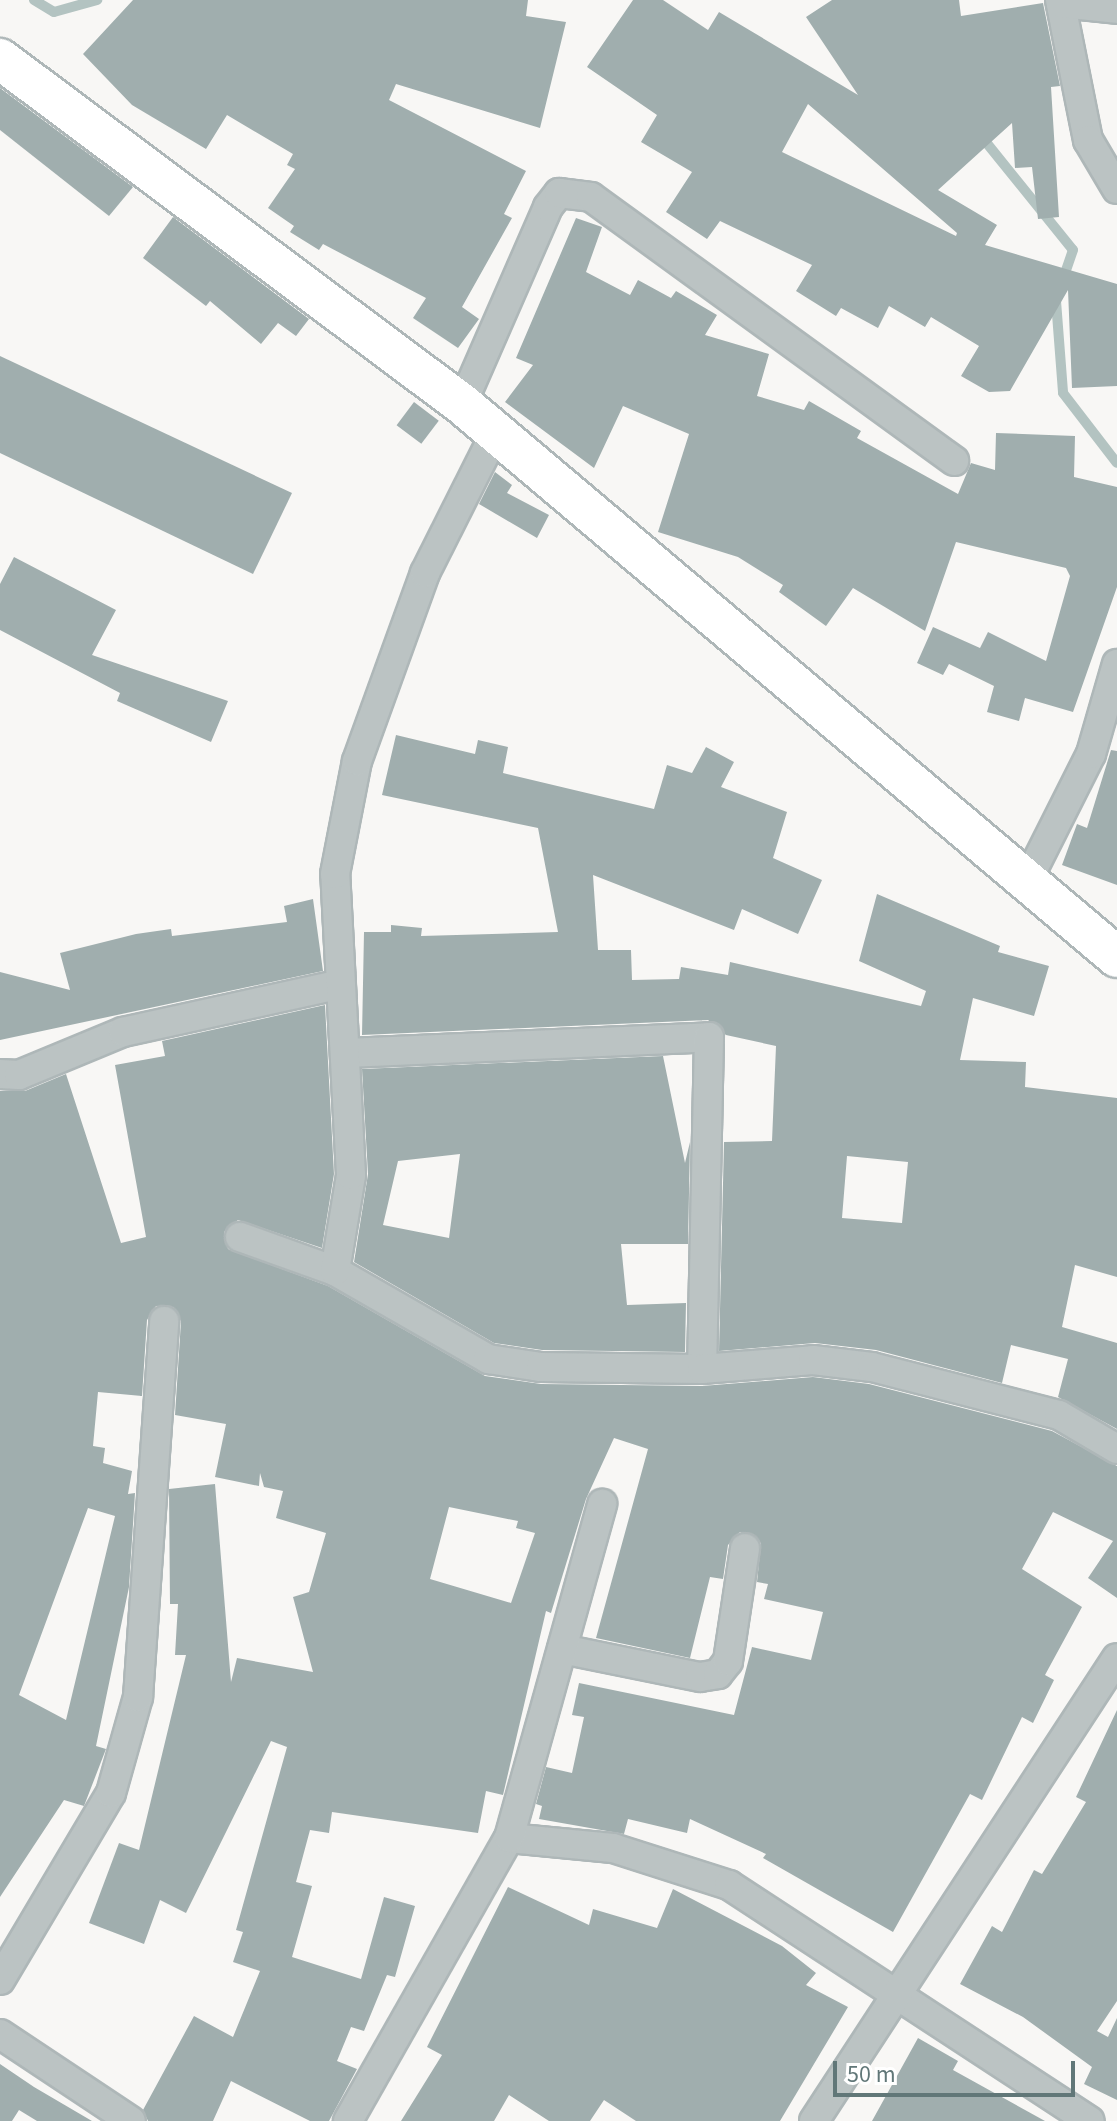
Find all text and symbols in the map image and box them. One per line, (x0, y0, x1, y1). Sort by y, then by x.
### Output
scale bar (837, 2045, 1079, 2095)
text: 50 m (847, 2057, 896, 2092)

